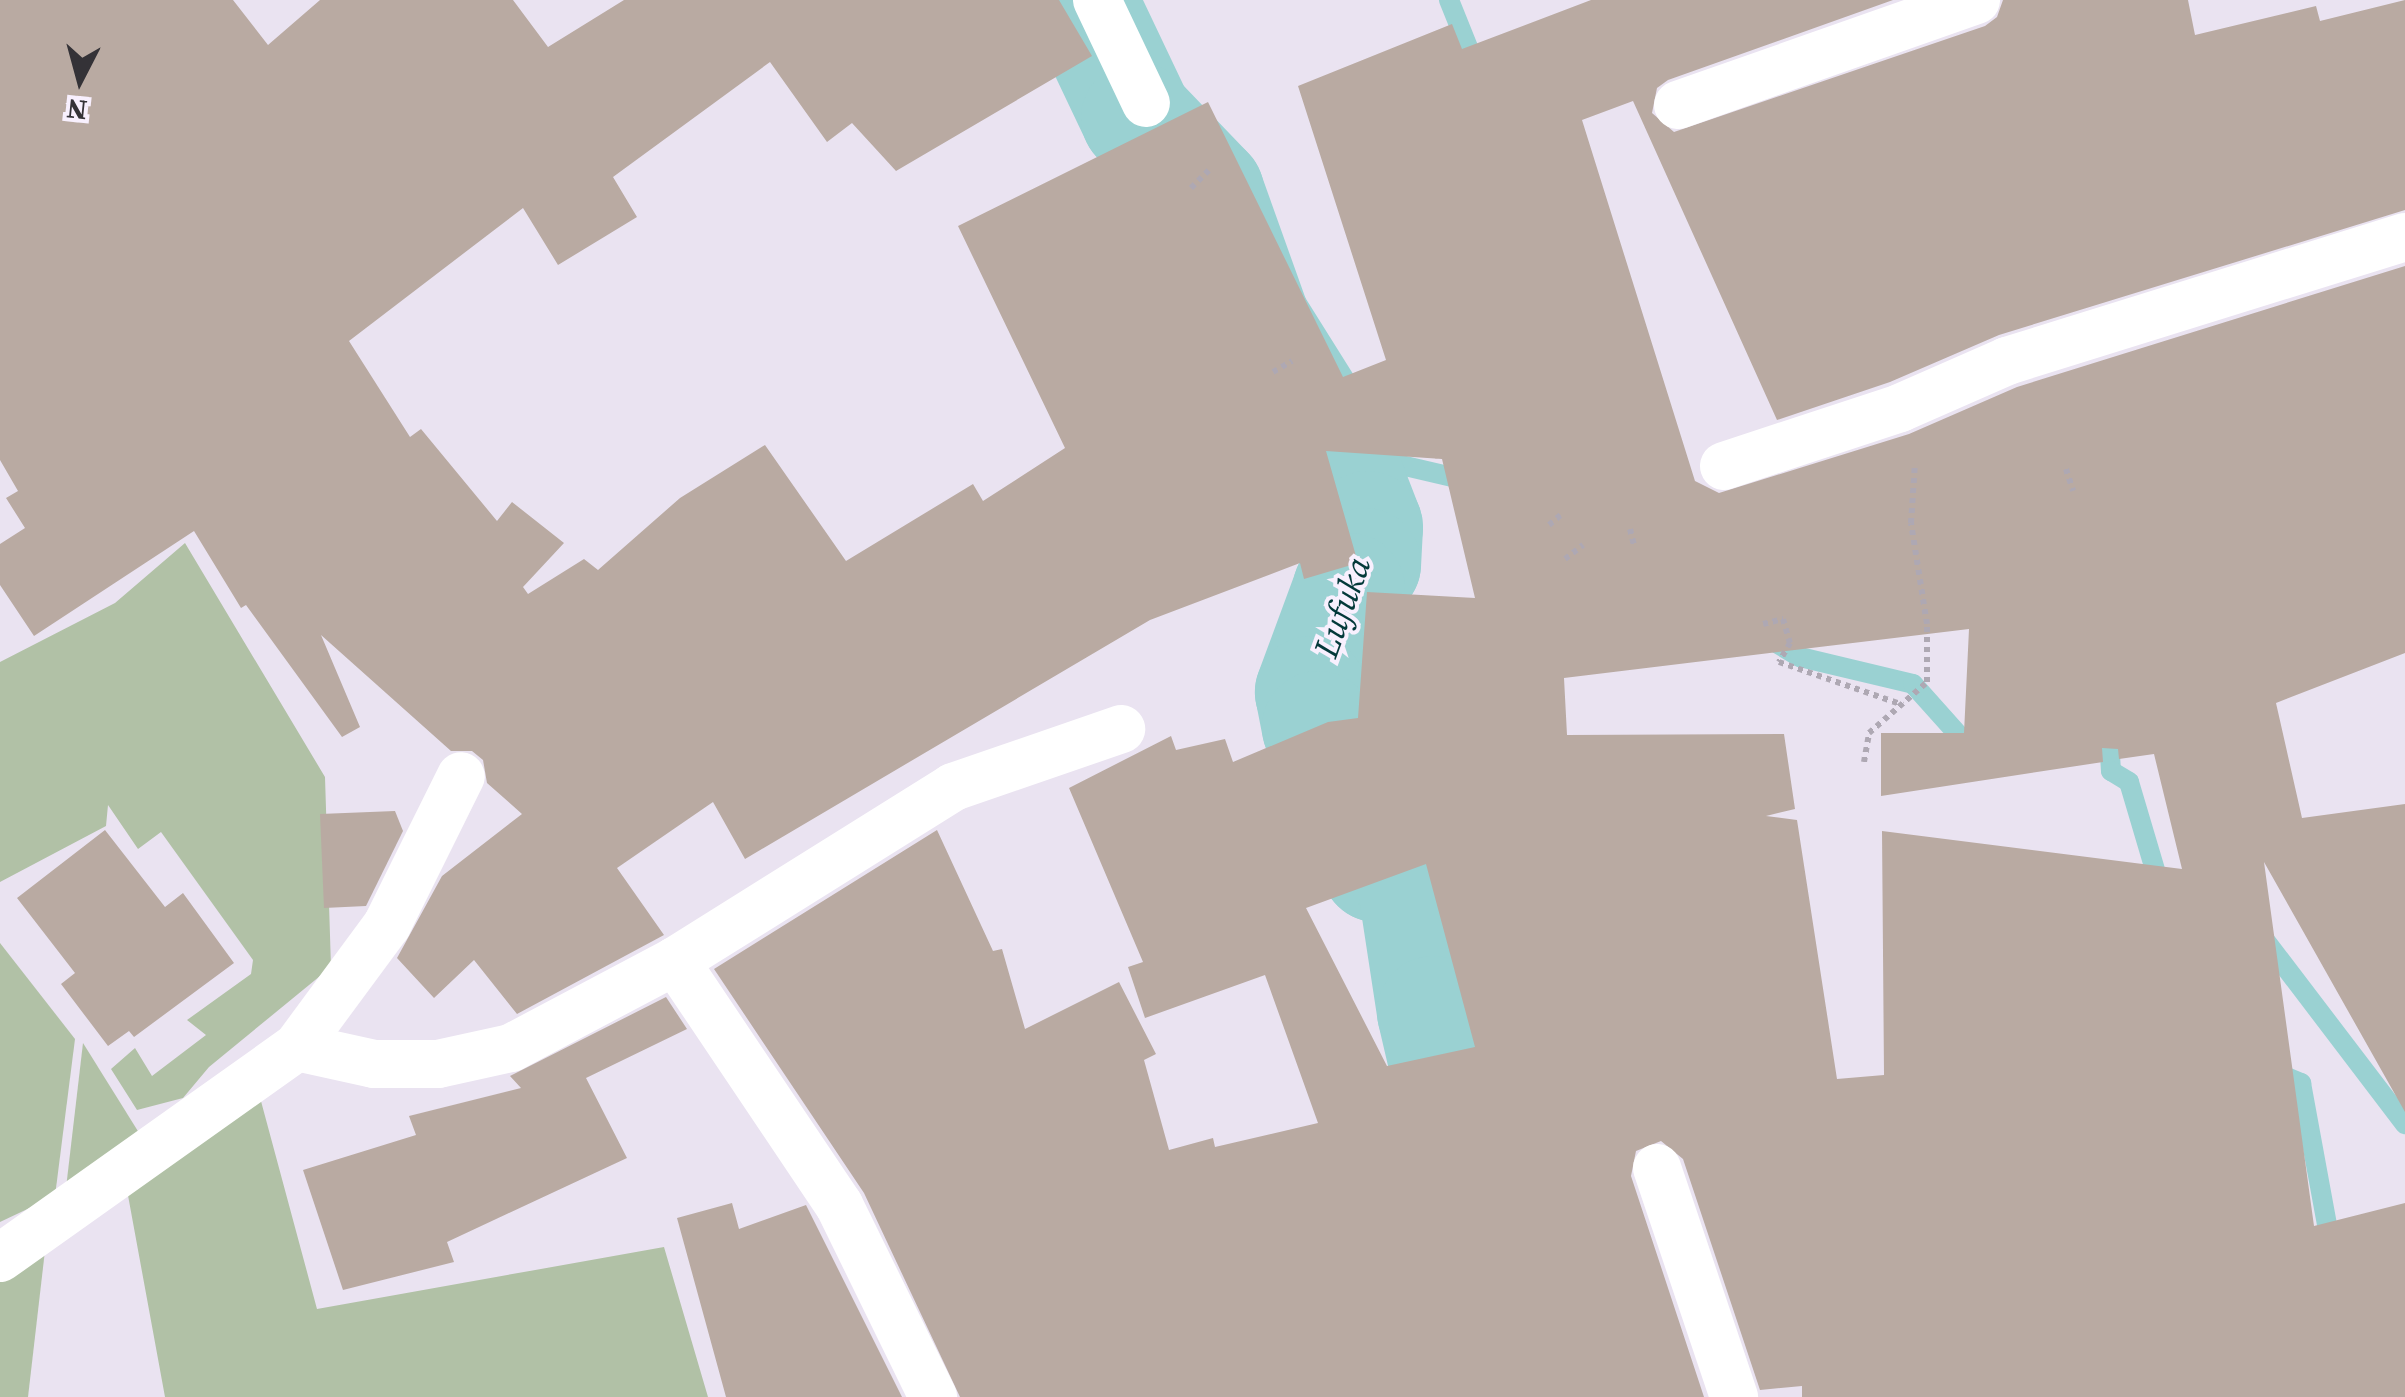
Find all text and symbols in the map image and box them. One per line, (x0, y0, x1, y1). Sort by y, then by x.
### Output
north arrow (30, 30, 130, 130)
text: N (65, 90, 89, 130)
water label: Lufuka (1304, 551, 1380, 663)

